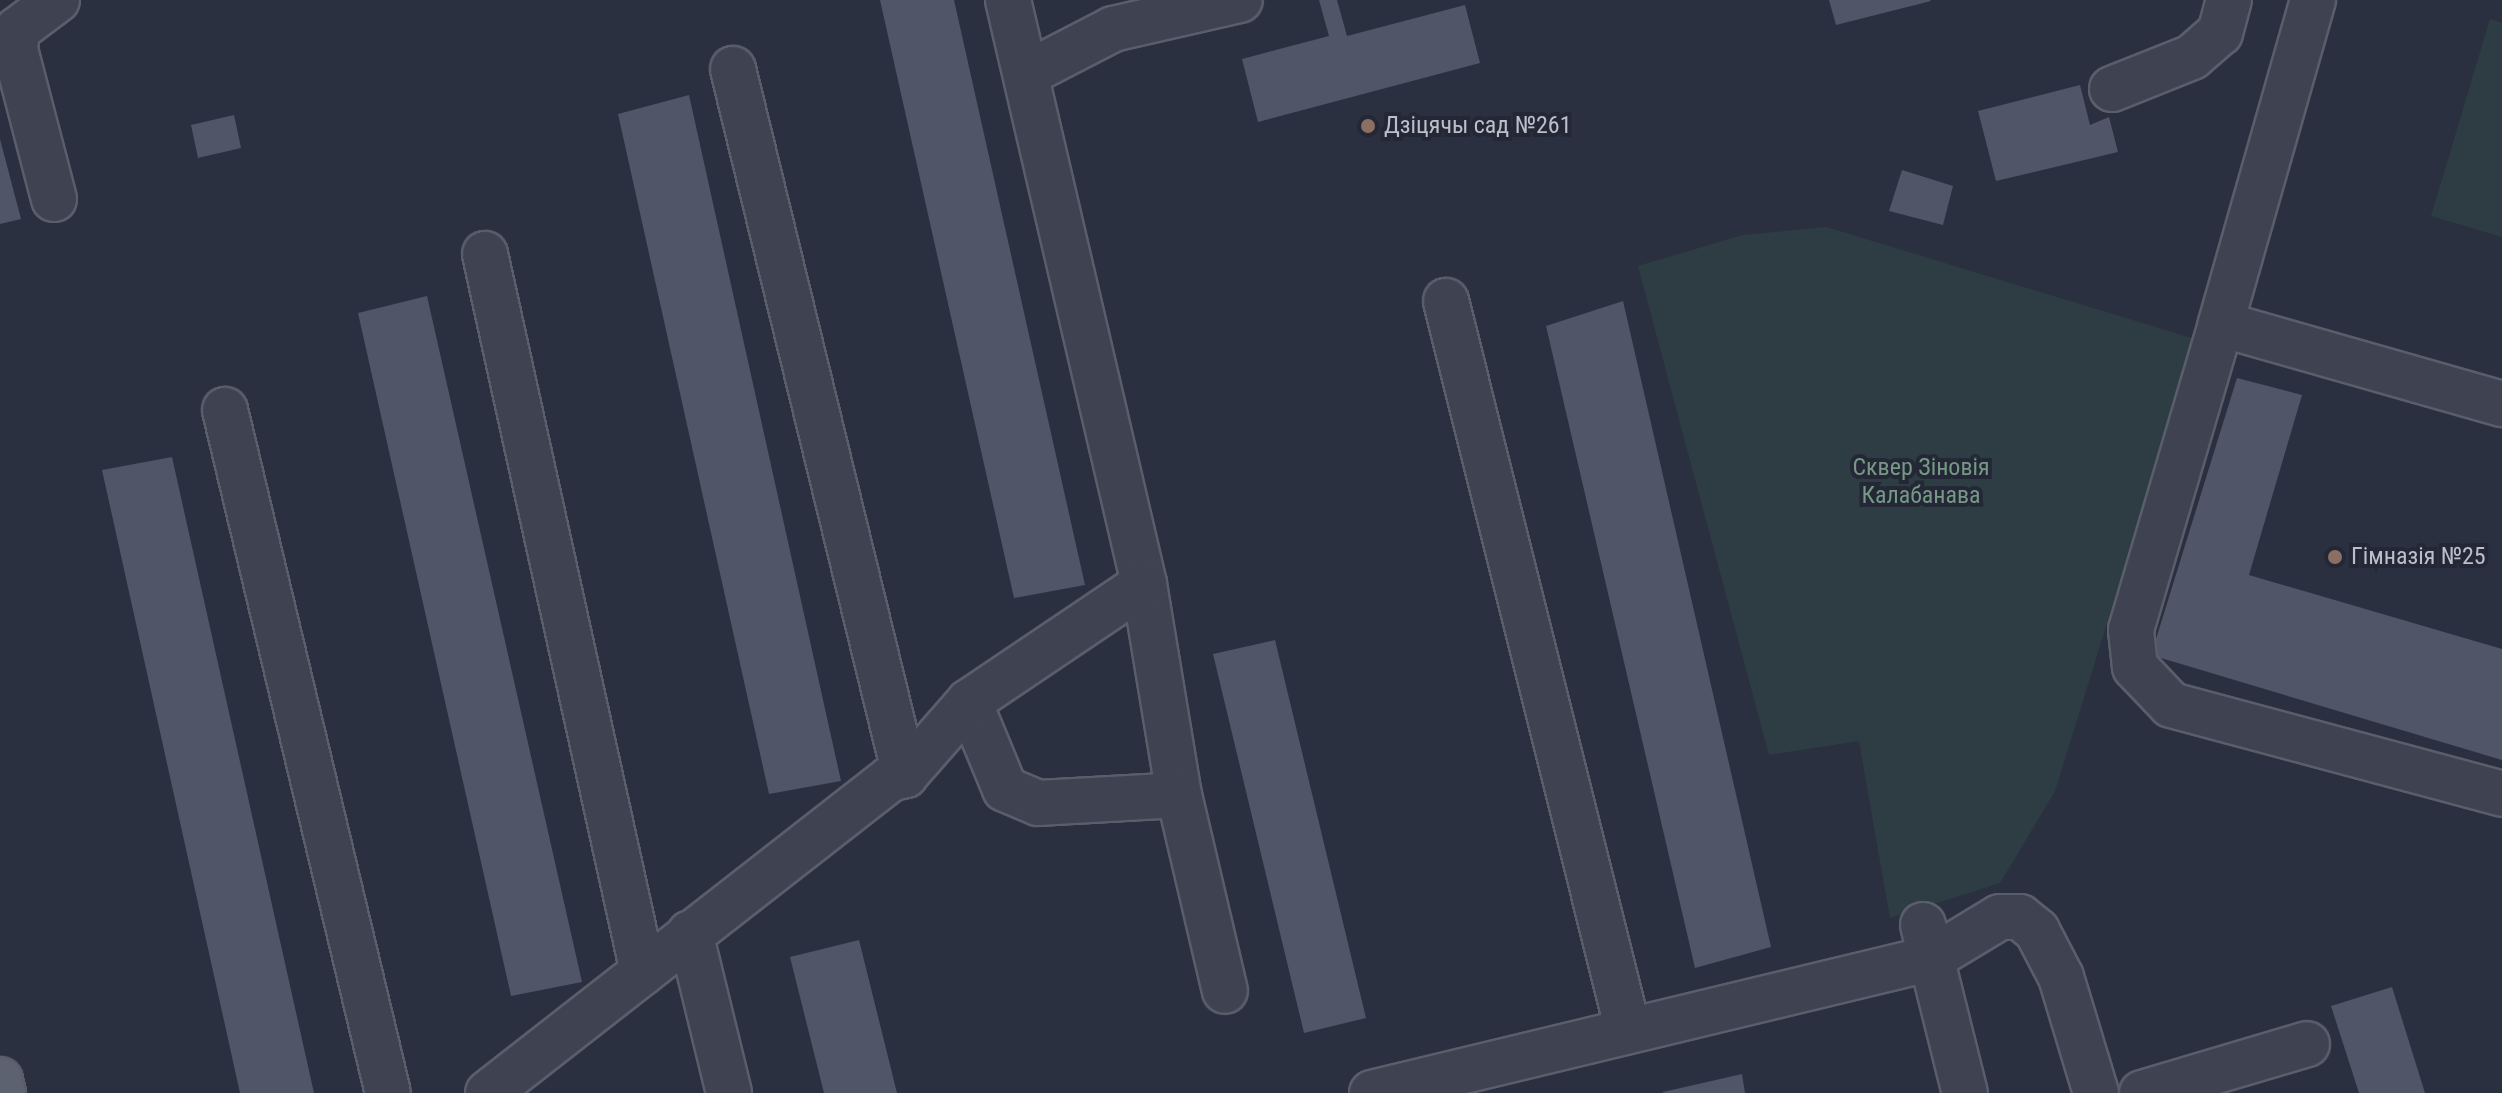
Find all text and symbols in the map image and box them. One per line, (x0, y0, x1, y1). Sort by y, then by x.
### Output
place label: Дзіцячы сад №261 (1384, 112, 1572, 140)
marker: Дзіцячы сад №261 (1359, 117, 1377, 135)
park label: Сквер Зіновія Калабанава (1852, 454, 1990, 510)
place label: Гімназія №25 (2351, 543, 2486, 571)
marker: Гімназія №25 (2326, 548, 2344, 566)

